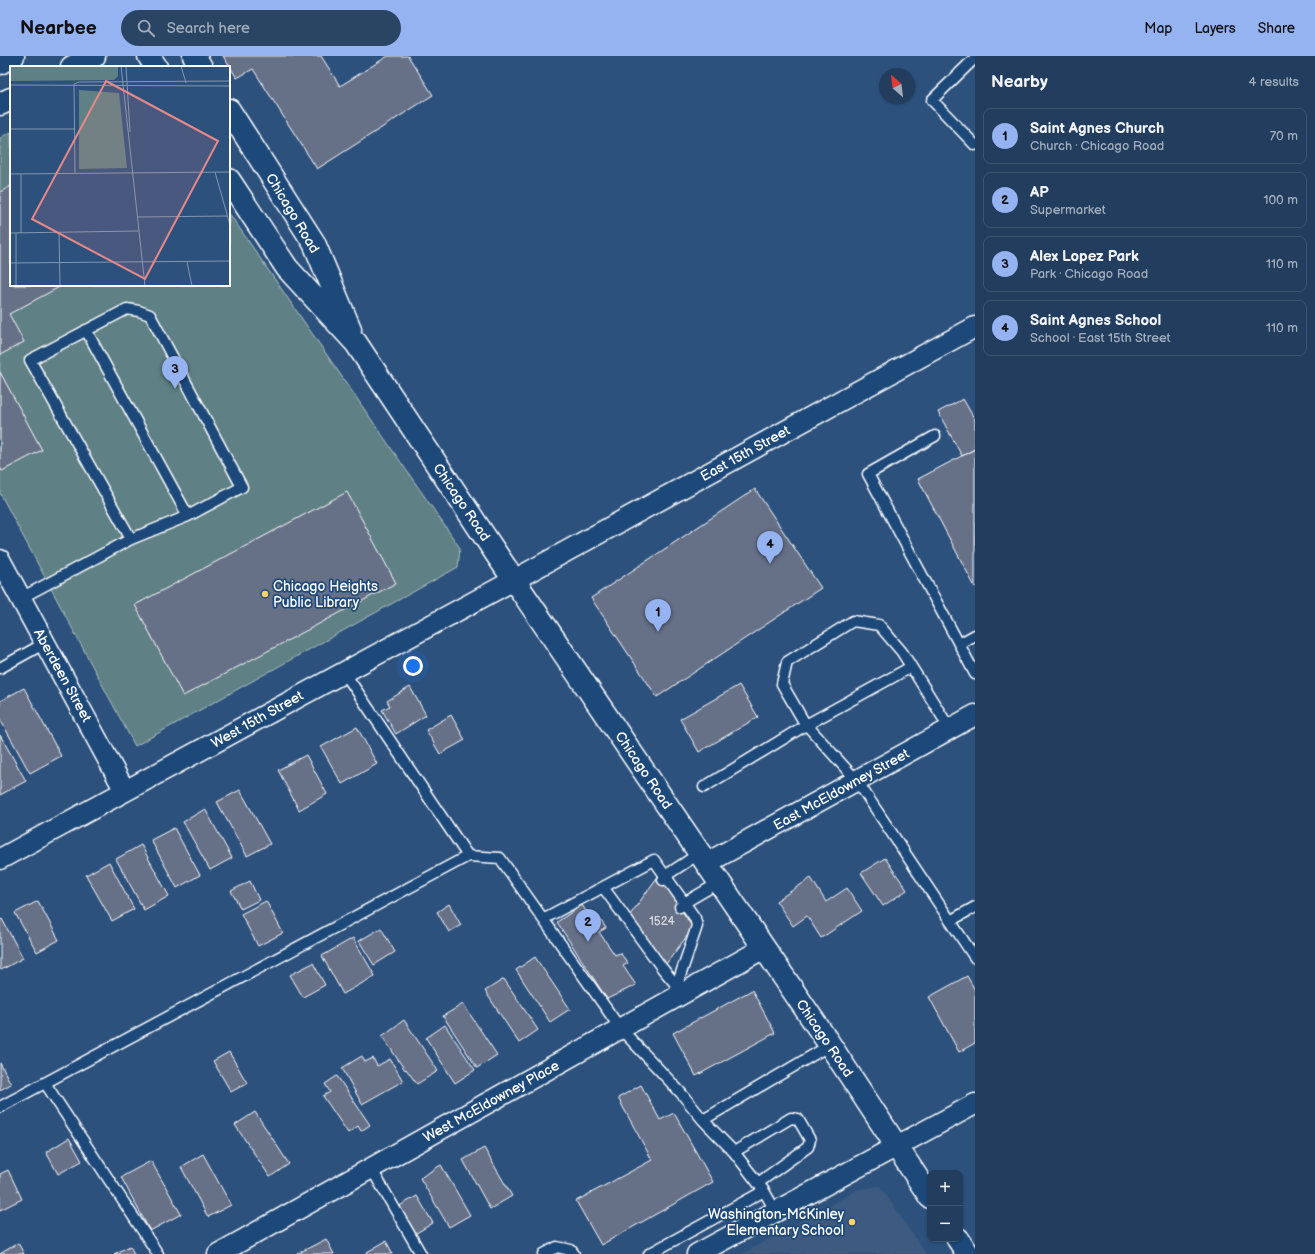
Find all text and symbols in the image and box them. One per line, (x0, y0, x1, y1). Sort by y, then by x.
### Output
search box (121, 10, 401, 46)
text: Nearbee (20, 17, 97, 40)
icon: search (135, 17, 157, 39)
text: Search here (167, 19, 250, 38)
text: Map (1144, 20, 1172, 37)
text: Layers (1194, 20, 1236, 37)
text: Share (1258, 20, 1295, 37)
inset map (10, 66, 230, 286)
north arrow (879, 68, 915, 104)
text: Nearby (991, 72, 1048, 92)
text: 4 results (1249, 74, 1299, 90)
text: Saint Agnes Church (1030, 119, 1164, 138)
text: 1 (1002, 128, 1008, 144)
text: 70 m (1270, 128, 1298, 144)
text: Church · Chicago Road (1030, 138, 1164, 154)
street label: Chicago Road (262, 170, 323, 256)
text: AP (1030, 183, 1049, 202)
text: 2 (1001, 192, 1009, 208)
text: 100 m (1263, 192, 1298, 208)
text: Supermarket (1030, 202, 1106, 218)
text: Alex Lopez Park (1030, 247, 1139, 266)
text: 3 (1001, 256, 1009, 272)
text: 110 m (1266, 256, 1298, 272)
text: Park · Chicago Road (1030, 266, 1148, 282)
text: Saint Agnes School (1030, 311, 1161, 330)
text: 4 (1001, 320, 1009, 336)
text: 110 m (1266, 320, 1298, 336)
text: School · East 15th Street (1030, 330, 1171, 346)
pin: 3 (162, 356, 188, 389)
street label: East 15th Street (698, 422, 794, 485)
street label: Chicago Road (429, 460, 494, 544)
pin: 4 (757, 531, 783, 564)
place label: Chicago Heights Public Library (273, 578, 378, 611)
marker: Chicago Heights Public Library (260, 589, 270, 599)
pin: 1 (645, 599, 671, 632)
street label: Aberdeen Street (30, 626, 96, 725)
your location (403, 656, 423, 676)
street label: West 15th Street (208, 687, 307, 752)
street label: Chicago Road (611, 728, 676, 812)
street label: East McEldowney Street (770, 745, 913, 834)
pin: 2 (575, 909, 601, 942)
house number: 1524 (649, 914, 676, 929)
street label: Chicago Road (792, 996, 857, 1080)
street label: West McEldowney Place (420, 1057, 562, 1146)
map controls (927, 1170, 963, 1242)
button: + (927, 1170, 963, 1206)
place label: Washington-McKinley Elementary School (708, 1206, 845, 1239)
button: − (927, 1206, 963, 1242)
marker: Washington-McKinley Elementary School (847, 1217, 857, 1227)

